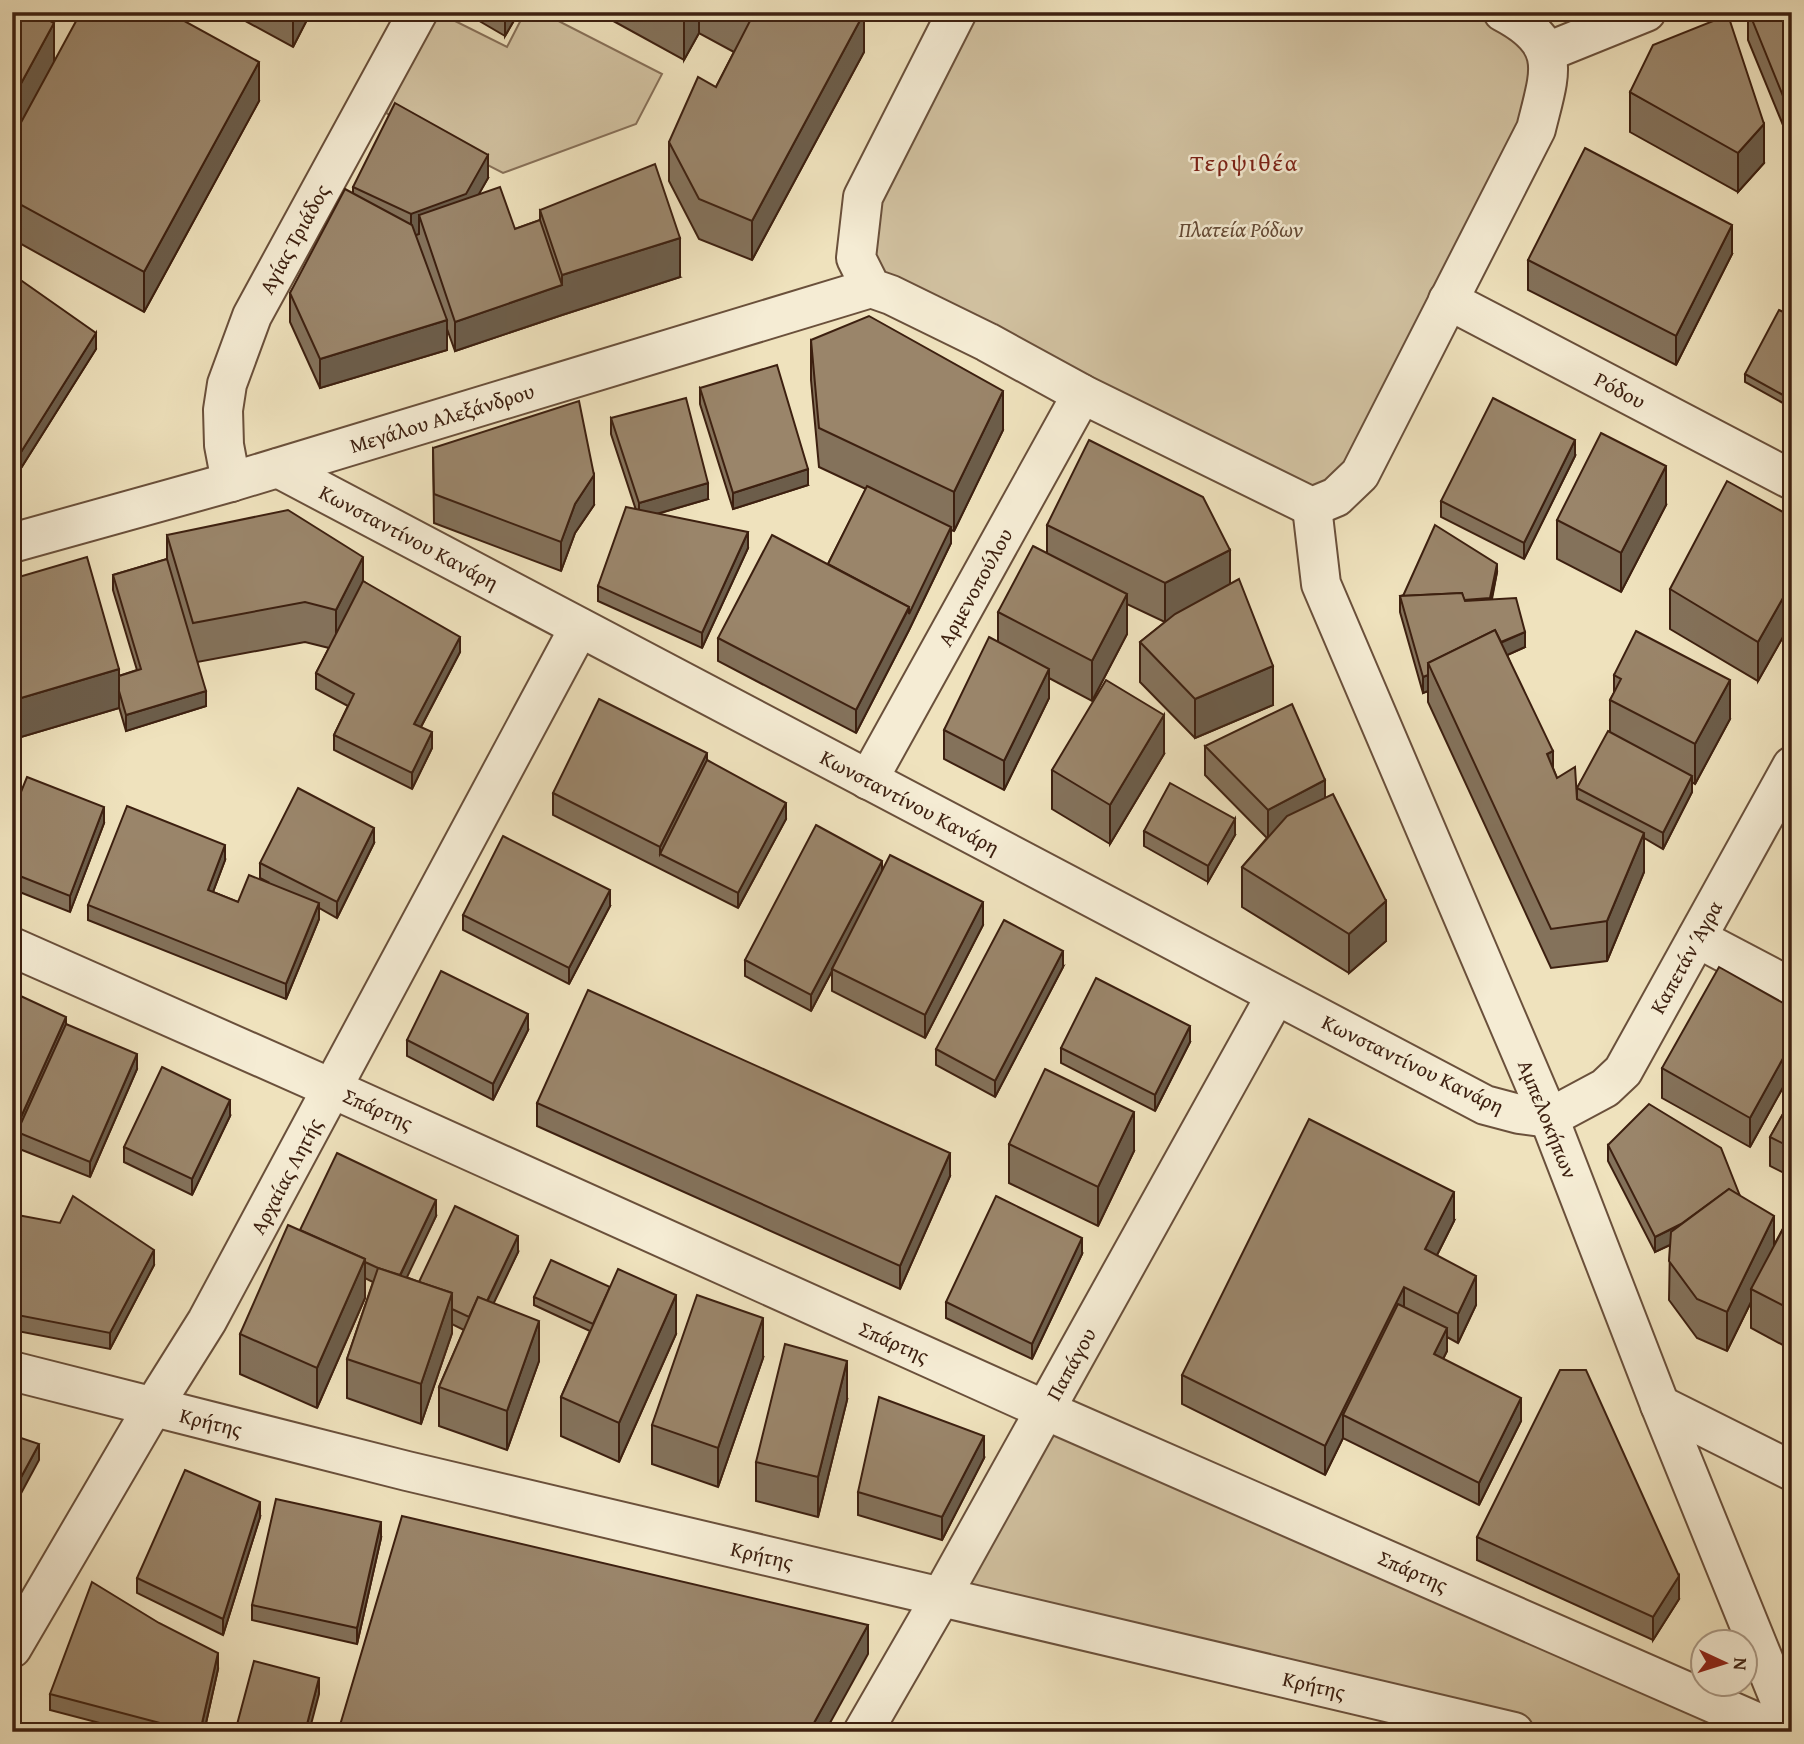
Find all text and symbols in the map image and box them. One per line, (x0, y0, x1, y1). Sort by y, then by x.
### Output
district label: Τερψιθέα (1190, 145, 1300, 180)
street label: Αγίας Τριάδος (251, 178, 337, 300)
park label: Πλατεία Ρόδων (1178, 214, 1304, 245)
street label: Ρόδου (1589, 364, 1651, 416)
street label: Μεγάλου Αλεξάνδρου (346, 375, 538, 461)
street label: Κωνσταντίνου Κανάρη (314, 477, 504, 597)
street label: Αρμενοπούλου (930, 522, 1020, 652)
street label: Κωνσταντίνου Κανάρη (815, 742, 1005, 862)
street label: Καπετάν Άγρα (1642, 895, 1730, 1019)
street label: Κωνσταντίνου Κανάρη (1317, 1006, 1509, 1122)
street label: Αμπελοκήπων (1510, 1055, 1586, 1183)
street label: Σπάρτης (338, 1080, 418, 1138)
street label: Αρχαίας Λητής (242, 1112, 330, 1240)
street label: Σπάρτης (854, 1313, 934, 1371)
street label: Παπάγου (1038, 1322, 1104, 1406)
street label: Κρήτης (177, 1399, 246, 1445)
street label: Κρήτης (728, 1533, 796, 1577)
street label: Σπάρτης (1373, 1542, 1453, 1600)
north arrow (1688, 1628, 1758, 1698)
text: N (1727, 1657, 1755, 1672)
street label: Κρήτης (1280, 1663, 1348, 1707)

